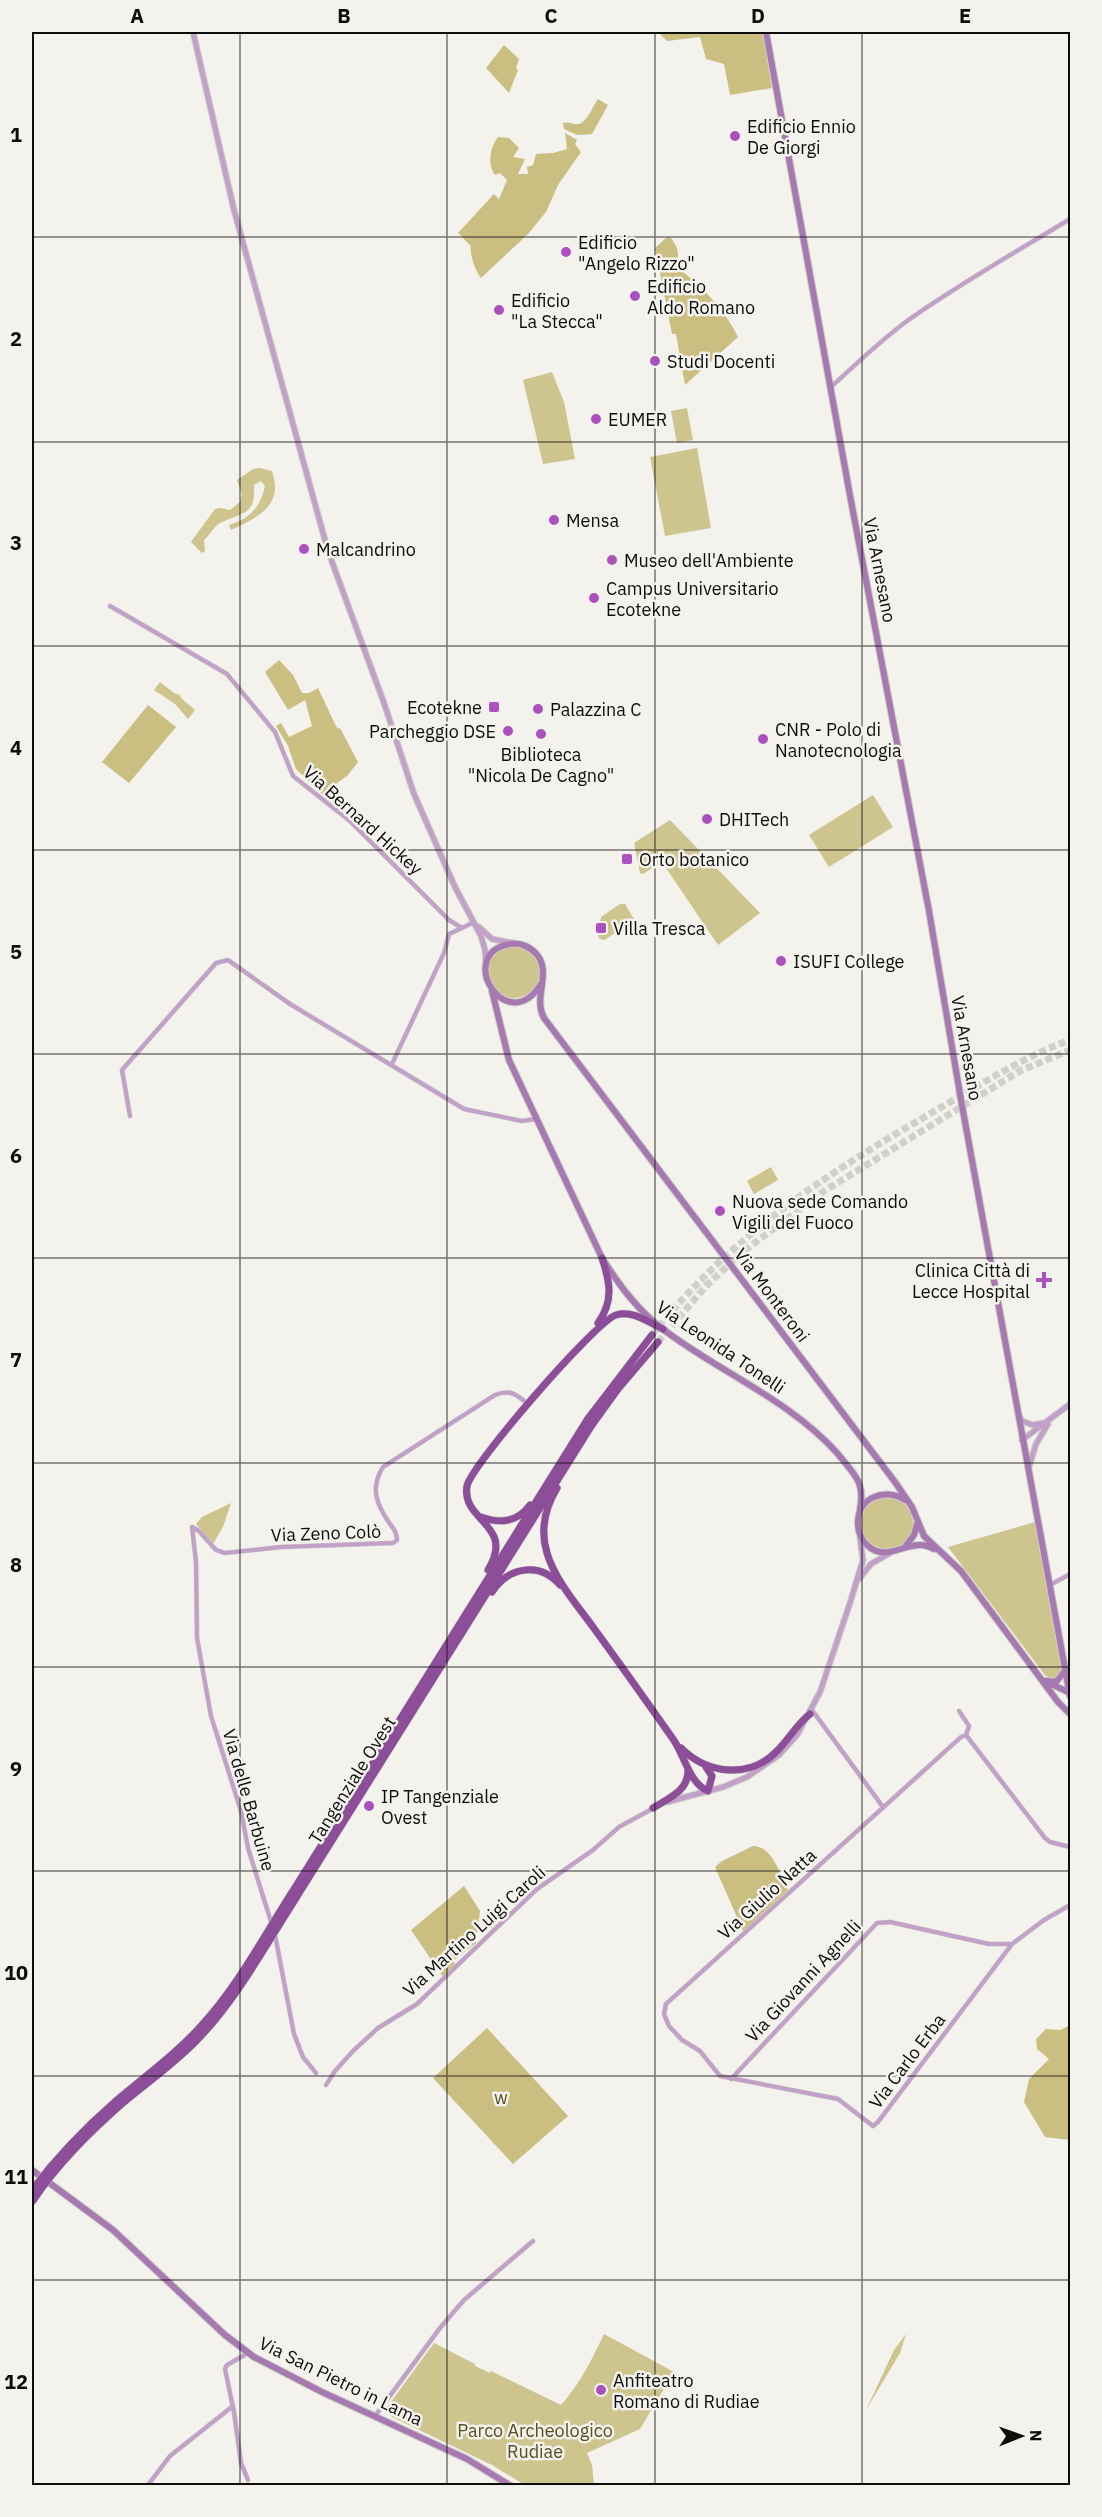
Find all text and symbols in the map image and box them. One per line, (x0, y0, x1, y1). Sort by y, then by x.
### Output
text: A (130, 2, 144, 29)
text: B (337, 2, 351, 29)
text: C (544, 2, 558, 29)
text: D (751, 2, 765, 29)
text: E (959, 2, 971, 29)
place label: Edificio Ennio De Giorgi (747, 115, 856, 159)
text: 1 (10, 121, 22, 148)
marker: Edificio Ennio De Giorgi (728, 129, 742, 143)
place label: Edificio "Angelo Rizzo" (578, 231, 695, 275)
marker: Edificio "Angelo Rizzo" (559, 245, 573, 259)
place label: Edificio Aldo Romano (647, 275, 755, 319)
place label: Edificio "La Stecca" (511, 289, 603, 333)
marker: Edificio Aldo Romano (628, 289, 642, 303)
marker: Edificio "La Stecca" (492, 303, 506, 317)
text: 2 (10, 325, 22, 352)
place label: Studi Docenti (667, 350, 775, 373)
marker: Studi Docenti (648, 354, 662, 368)
place label: EUMER (608, 408, 667, 431)
marker: EUMER (589, 412, 603, 426)
place label: Mensa (566, 509, 619, 532)
marker: Mensa (547, 513, 561, 527)
street label: Via Arnesano (859, 516, 901, 624)
text: 3 (10, 529, 22, 556)
place label: Malcandrino (316, 538, 416, 561)
marker: Malcandrino (297, 542, 311, 556)
place label: Museo dell'Ambiente (624, 549, 794, 572)
marker: Museo dell'Ambiente (605, 553, 619, 567)
place label: Campus Universitario Ecotekne (606, 577, 779, 621)
marker: Campus Universitario Ecotekne (587, 591, 601, 605)
place label: Ecotekne (407, 696, 482, 719)
place label: Palazzina C (550, 698, 641, 721)
marker: Ecotekne (487, 700, 501, 714)
marker: Palazzina C (531, 702, 545, 716)
place label: CNR - Polo di Nanotecnologia (775, 718, 902, 762)
place label: Parcheggio DSE (369, 720, 496, 743)
marker: Parcheggio DSE (501, 724, 515, 738)
marker: Biblioteca "Nicola De Cagno" (534, 727, 548, 741)
marker: CNR - Polo di Nanotecnologia (756, 732, 770, 746)
text: 4 (10, 734, 22, 761)
place label: Biblioteca "Nicola De Cagno" (468, 743, 614, 787)
street label: Via Bernard Hickey (299, 760, 427, 880)
place label: DHITech (719, 808, 789, 831)
marker: DHITech (700, 812, 714, 826)
place label: Orto botanico (639, 848, 749, 871)
marker: Orto botanico (620, 852, 634, 866)
place label: Villa Tresca (613, 917, 706, 940)
marker: Villa Tresca (594, 921, 608, 935)
text: 5 (10, 938, 22, 965)
place label: ISUFI College (793, 950, 905, 973)
marker: ISUFI College (774, 954, 788, 968)
street label: Via Arnesano (946, 994, 988, 1102)
text: 6 (10, 1142, 22, 1169)
place label: Nuova sede Comando Vigili del Fuoco (732, 1190, 908, 1234)
marker: Nuova sede Comando Vigili del Fuoco (713, 1204, 727, 1218)
street label: Via Monteroni (729, 1243, 815, 1347)
place label: Clinica Città di Lecce Hospital (912, 1259, 1030, 1303)
marker: Clinica Città di Lecce Hospital (1035, 1271, 1053, 1289)
street label: Via Leonida Tonelli (652, 1295, 790, 1399)
text: 7 (10, 1346, 22, 1373)
street label: Via Zeno Colò (270, 1520, 382, 1546)
text: 8 (10, 1551, 22, 1578)
street label: Tangenziale Ovest (304, 1712, 400, 1848)
street label: Via delle Barbuine (218, 1726, 280, 1874)
text: 9 (10, 1755, 22, 1782)
place label: IP Tangenziale Ovest (381, 1785, 499, 1829)
marker: IP Tangenziale Ovest (362, 1799, 376, 1813)
street label: Via Giulio Natta (713, 1843, 821, 1944)
street label: Via Martino Luigi Caroli (398, 1861, 550, 2001)
street label: Via Giovanni Agnelli (740, 1915, 866, 2047)
text: 10 (4, 1959, 28, 1986)
street label: Via Carlo Erba (864, 2009, 950, 2113)
park label: w (494, 2086, 508, 2109)
text: 11 (4, 2163, 28, 2190)
street label: Via San Pietro in Lama (255, 2331, 427, 2431)
text: 12 (4, 2368, 28, 2395)
place label: Anfiteatro Romano di Rudiae (613, 2369, 760, 2413)
marker: Anfiteatro Romano di Rudiae (594, 2383, 608, 2397)
north arrow (991, 2406, 1051, 2466)
park label: Parco Archeologico Rudiae (457, 2419, 613, 2463)
text: N (1026, 2430, 1046, 2442)

